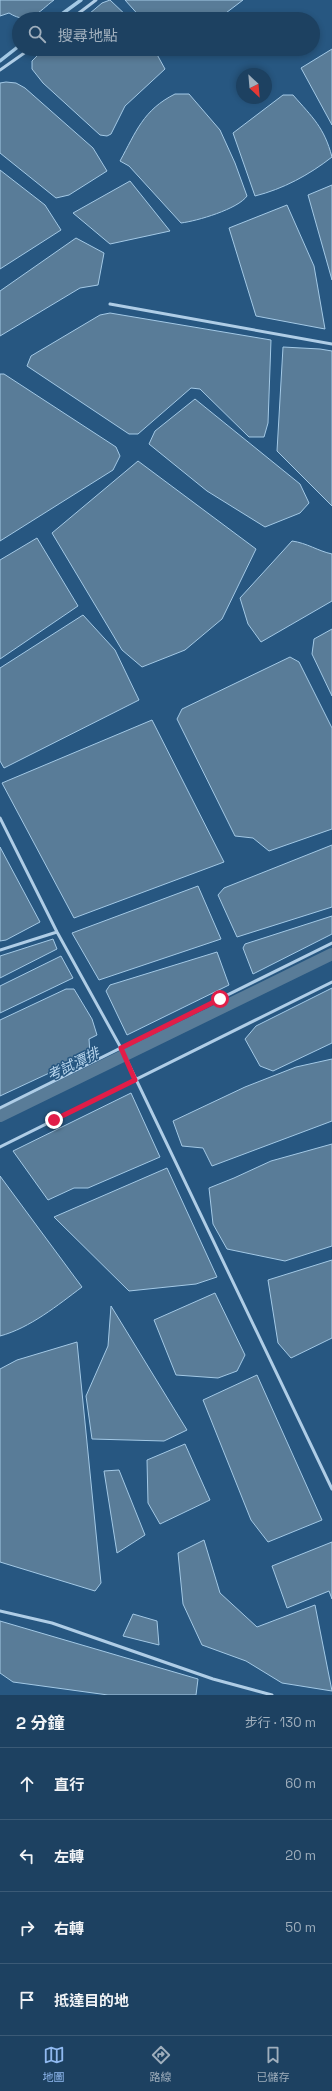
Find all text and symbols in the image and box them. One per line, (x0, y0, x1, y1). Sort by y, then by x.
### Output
search box (12, 12, 320, 56)
icon: search (26, 23, 48, 45)
text: 搜尋地點 (58, 26, 118, 45)
north arrow (236, 68, 272, 104)
route start (211, 990, 229, 1008)
water label: 考試潭排 (44, 1043, 104, 1084)
route end (45, 1111, 63, 1129)
text: 2 分鐘 (16, 1712, 64, 1734)
text: 步行 · 130 m (245, 1714, 316, 1731)
icon: ahead (16, 1773, 38, 1795)
text: 直行 (54, 1775, 84, 1794)
text: 60 m (285, 1775, 316, 1792)
icon: left (16, 1845, 38, 1867)
text: 左轉 (54, 1847, 84, 1866)
text: 20 m (285, 1847, 316, 1864)
icon: right (16, 1917, 38, 1939)
text: 右轉 (54, 1919, 84, 1938)
text: 50 m (285, 1919, 316, 1936)
icon: arrive (16, 1989, 38, 2011)
text: 抵達目的地 (54, 1991, 129, 2010)
tab: 地圖 (43, 2044, 65, 2084)
tab: 路線 (150, 2044, 172, 2084)
tab: 已儲存 (257, 2044, 290, 2084)

